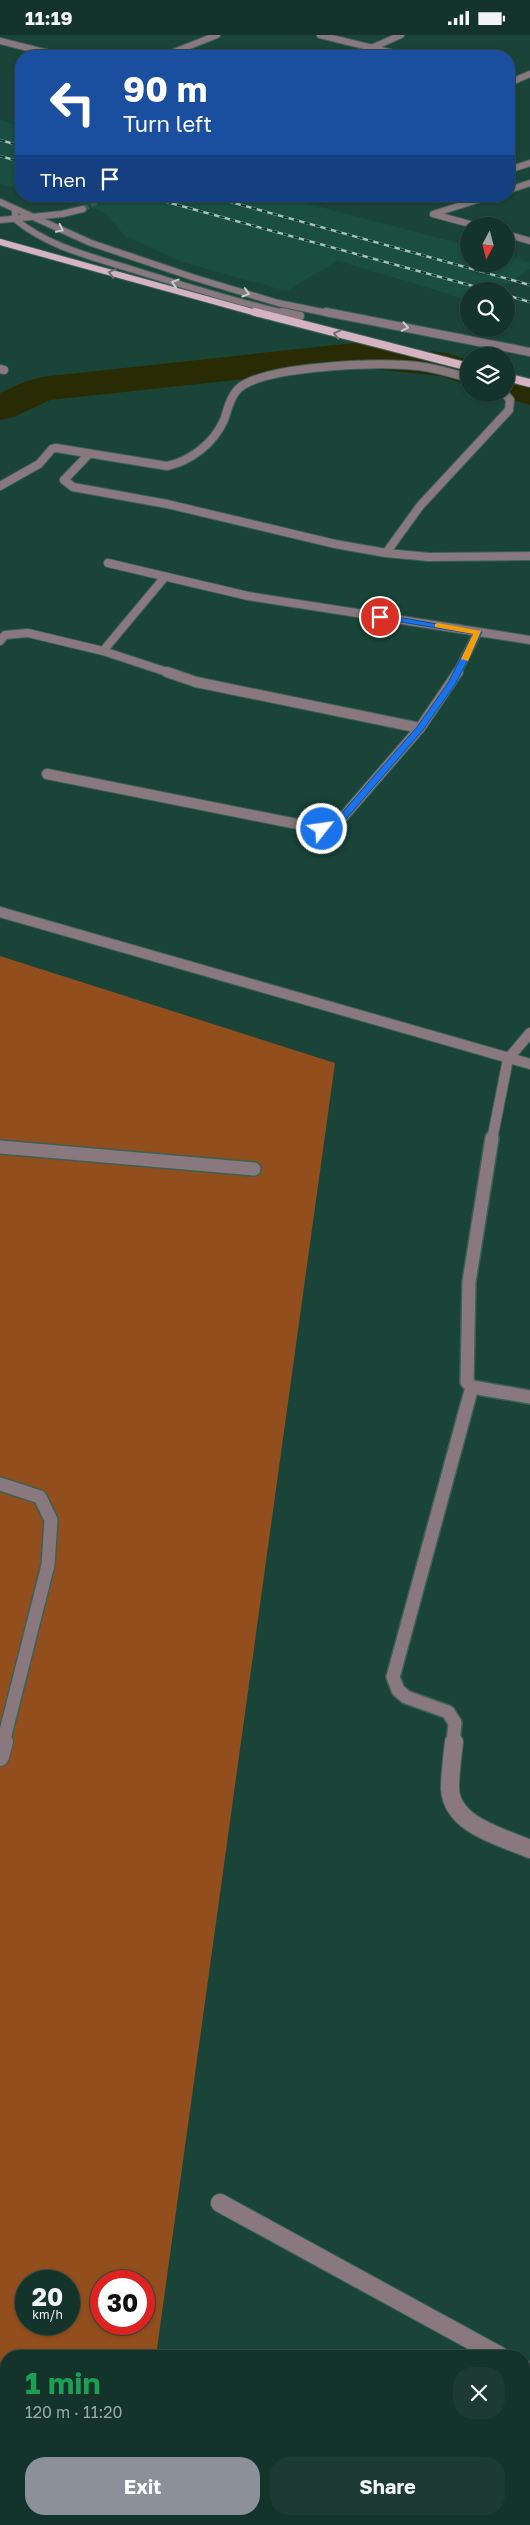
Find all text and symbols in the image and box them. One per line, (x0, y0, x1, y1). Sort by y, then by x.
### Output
text: 11:19 (25, 6, 73, 29)
text: 90 m (123, 68, 207, 110)
icon: left (40, 70, 105, 135)
text: Turn left (123, 110, 212, 137)
icon: arrive (96, 165, 124, 193)
text: Then (40, 168, 86, 191)
north arrow (460, 217, 515, 273)
map controls (460, 217, 515, 402)
one-way arrow (55, 223, 64, 233)
one-way arrow (108, 268, 117, 279)
one-way arrow (172, 278, 180, 288)
button: search (460, 282, 515, 337)
one-way arrow (242, 288, 250, 298)
one-way arrow (401, 322, 409, 332)
one-way arrow (332, 329, 341, 340)
button: layers (460, 347, 515, 402)
pin (359, 596, 401, 638)
icon: arrive (366, 603, 394, 631)
position arrow (295, 802, 347, 854)
speed limit sign: 30 (90, 2270, 155, 2335)
text: 20 (32, 2281, 63, 2312)
text: km/h (32, 2307, 63, 2322)
text: 1 min (25, 2365, 101, 2401)
button: close (453, 2367, 505, 2419)
text: 120 m · 11:20 (25, 2402, 122, 2422)
button: Exit (25, 2457, 260, 2515)
button: Share (270, 2457, 505, 2515)

